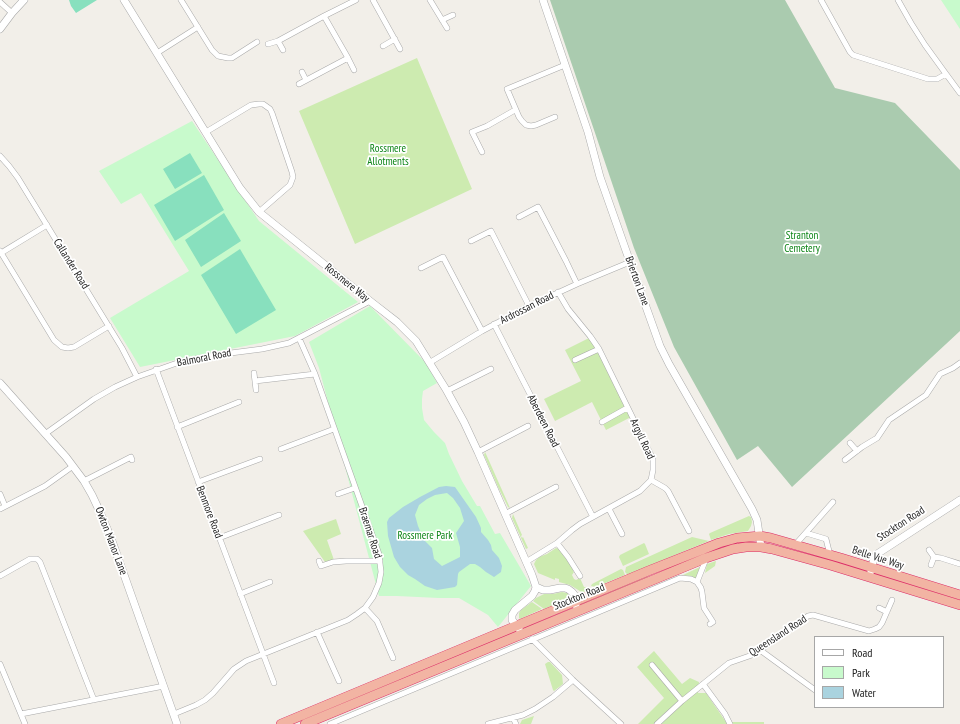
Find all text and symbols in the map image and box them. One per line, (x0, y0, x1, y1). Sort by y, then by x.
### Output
park label: Rossmere Allotments (367, 142, 409, 168)
park label: Stranton Cemetery (784, 229, 820, 255)
street label: Callander Road (50, 236, 92, 292)
street label: Brierton Lane (622, 255, 652, 307)
street label: Rossmere Way (322, 261, 372, 305)
street label: Ardrossan Road (498, 289, 556, 327)
street label: Balmoral Road (176, 346, 232, 370)
street label: Aberdeen Road (524, 393, 562, 449)
street label: Argyll Road (627, 417, 657, 461)
street label: Benmore Road (193, 484, 225, 540)
street label: Stockton Road (875, 504, 927, 544)
street label: Owton Manor Lane (92, 505, 130, 577)
street label: Braemar Road (356, 506, 384, 560)
park label: Rossmere Park (398, 529, 452, 543)
street label: Belle Vue Way (850, 543, 906, 573)
street label: Stockton Road (551, 581, 607, 613)
street label: Queensland Road (747, 612, 809, 660)
legend (814, 636, 944, 708)
text: Road (852, 645, 872, 660)
text: Park (852, 665, 870, 680)
text: Water (852, 685, 876, 700)

